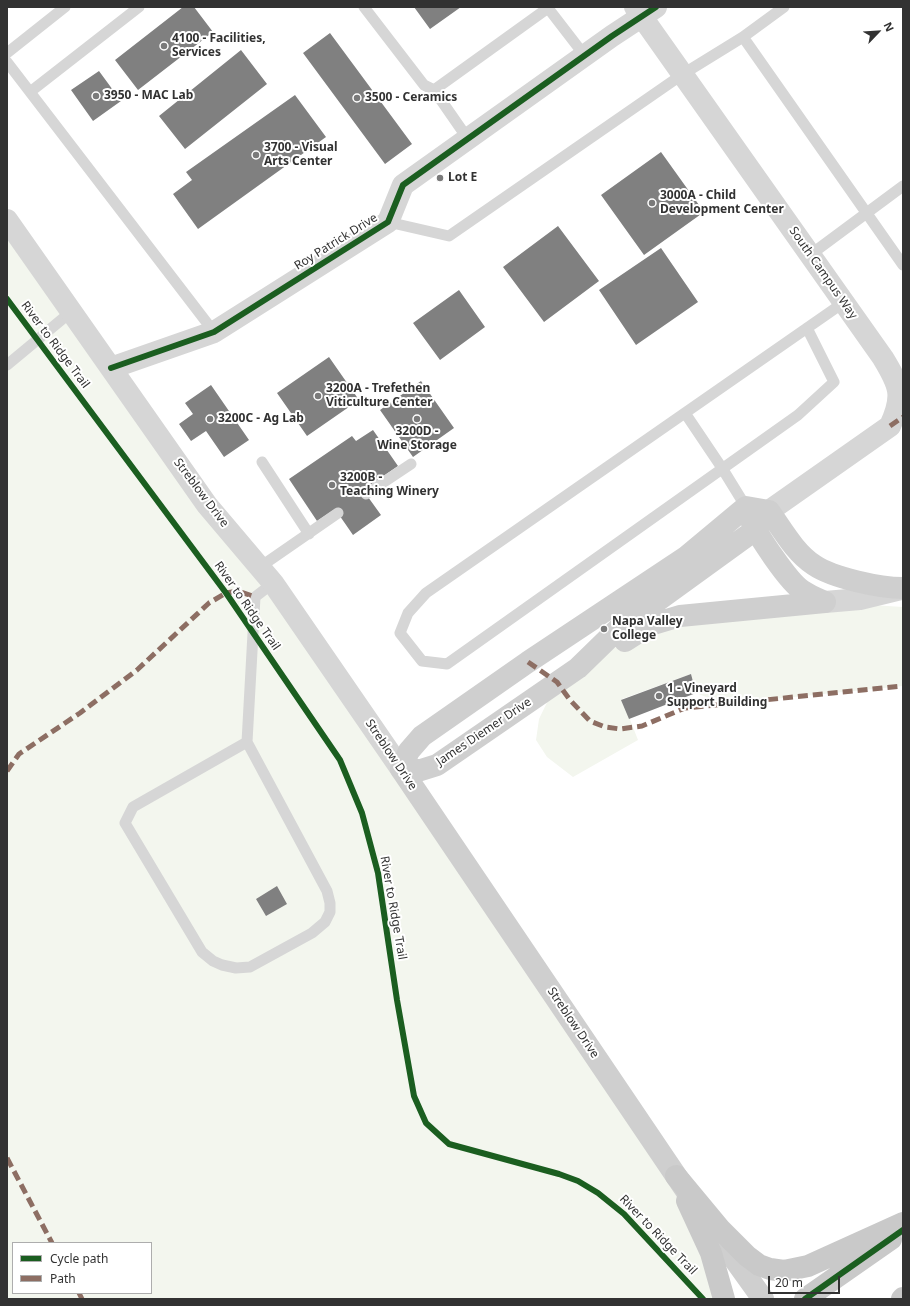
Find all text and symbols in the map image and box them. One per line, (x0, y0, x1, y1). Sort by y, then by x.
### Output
north arrow (858, 12, 898, 52)
text: N (881, 19, 898, 34)
place label: 4100 - Facilities, Services (172, 32, 266, 60)
marker: 4100 - Facilities, Services (159, 41, 169, 51)
place label: 3950 - MAC Lab (104, 89, 193, 103)
marker: 3950 - MAC Lab (91, 91, 101, 101)
place label: 3500 - Ceramics (365, 91, 457, 105)
marker: 3500 - Ceramics (352, 93, 362, 103)
place label: 3700 - Visual Arts Center (264, 141, 338, 169)
marker: 3700 - Visual Arts Center (251, 150, 261, 160)
place label: Lot E (448, 171, 477, 185)
marker: Lot E (435, 173, 445, 183)
place label: 3000A - Child Development Center (660, 189, 784, 217)
marker: 3000A - Child Development Center (647, 198, 657, 208)
street label: Roy Patrick Drive (292, 211, 380, 273)
street label: South Campus Way (786, 224, 860, 322)
street label: River to Ridge Trail (18, 299, 92, 391)
place label: 3200A - Trefethen Viticulture Center (326, 382, 433, 410)
marker: 3200A - Trefethen Viticulture Center (313, 391, 323, 401)
place label: 3200C - Ag Lab (218, 412, 304, 426)
marker: 3200C - Ag Lab (205, 414, 215, 424)
marker: 3200D - Wine Storage (412, 414, 422, 424)
place label: 3200D - Wine Storage (377, 425, 457, 453)
street label: Streblow Drive (171, 456, 231, 530)
place label: 3200B - Teaching Winery (340, 471, 439, 499)
marker: 3200B - Teaching Winery (327, 480, 337, 490)
street label: River to Ridge Trail (211, 559, 283, 653)
place label: Napa Valley College (612, 615, 683, 643)
marker: Napa Valley College (599, 624, 609, 634)
place label: 1 - Vineyard Support Building (667, 682, 767, 710)
marker: 1 - Vineyard Support Building (654, 691, 664, 701)
street label: James Diemer Drive (434, 695, 534, 769)
street label: Streblow Drive (362, 717, 420, 793)
street label: River to Ridge Trail (377, 855, 409, 961)
street label: Streblow Drive (544, 985, 602, 1061)
street label: River to Ridge Trail (616, 1192, 700, 1278)
legend (12, 1242, 152, 1294)
text: Cycle path (50, 1250, 108, 1267)
scale bar (770, 1268, 842, 1294)
text: Path (50, 1270, 76, 1287)
text: 20 m (775, 1274, 803, 1291)

